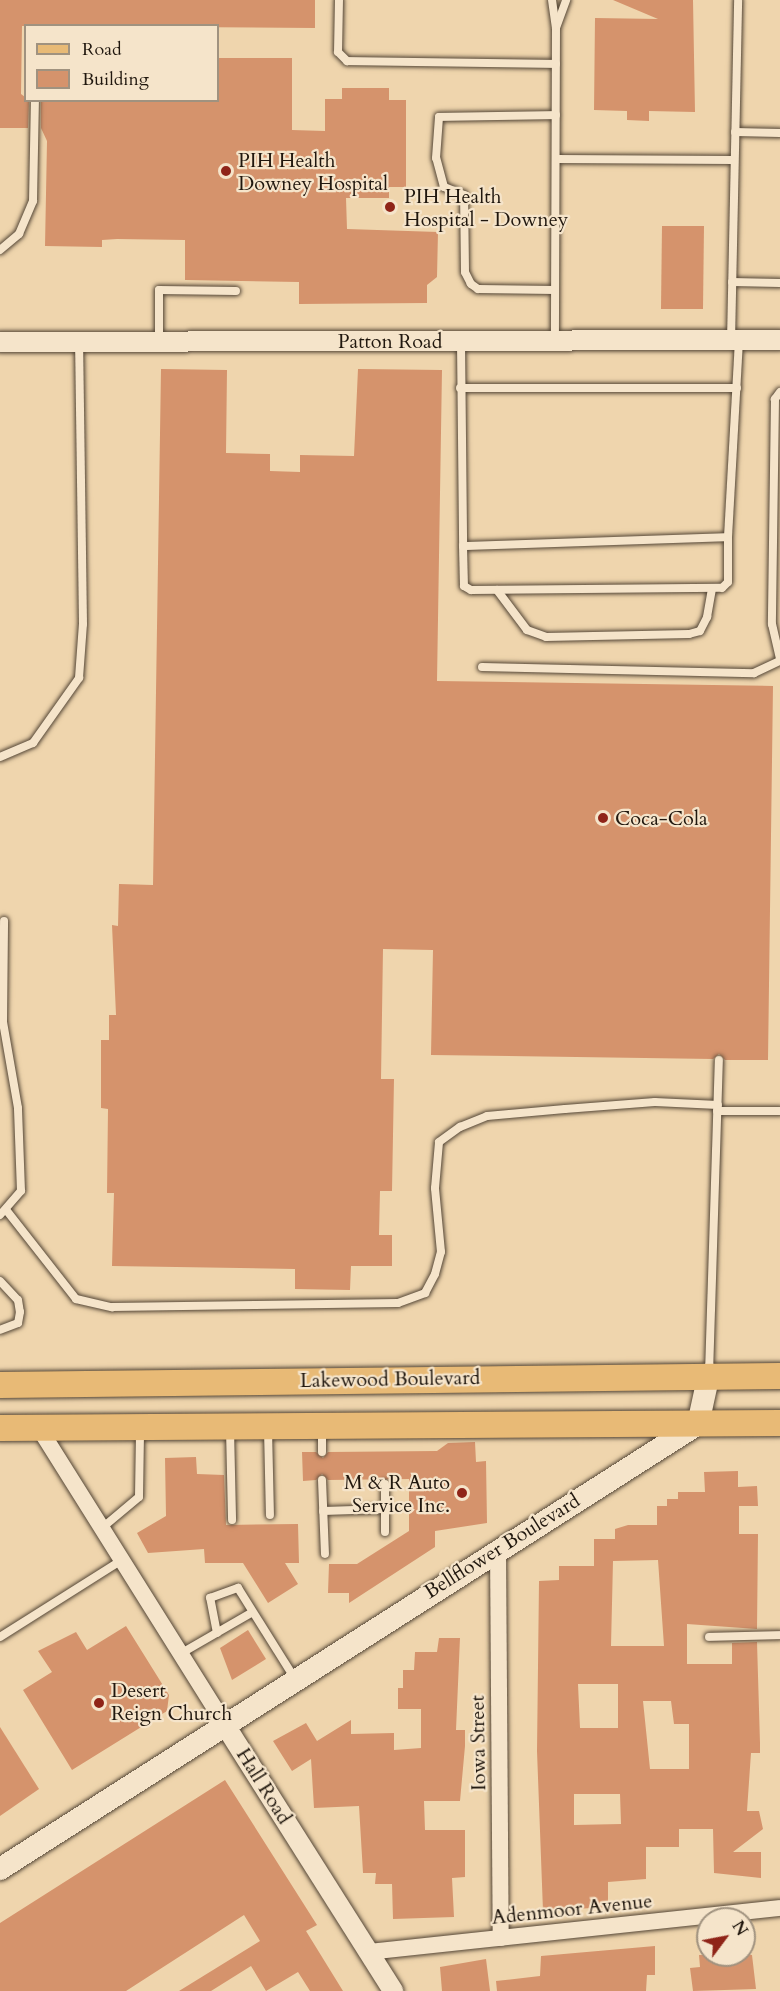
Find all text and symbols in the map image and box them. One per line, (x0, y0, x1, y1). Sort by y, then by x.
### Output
legend (24, 24, 219, 102)
text: Road (82, 37, 122, 62)
text: Building (82, 67, 149, 92)
place label: PIH Health Downey Hospital (238, 148, 388, 195)
marker: PIH Health Downey Hospital (219, 164, 233, 178)
place label: PIH Health Hospital - Downey (404, 184, 568, 231)
marker: PIH Health Hospital - Downey (381, 198, 399, 216)
street label: Patton Road (338, 329, 442, 353)
place label: Coca-Cola (615, 806, 708, 830)
marker: Coca-Cola (596, 811, 610, 825)
street label: Lakewood Boulevard (300, 1365, 480, 1393)
place label: M & R Auto Service Inc. (344, 1470, 450, 1517)
marker: M & R Auto Service Inc. (455, 1486, 469, 1500)
street label: Bellflower Boulevard (420, 1488, 584, 1604)
place label: Desert Reign Church (111, 1679, 232, 1726)
street label: Iowa Street (465, 1695, 491, 1791)
marker: Desert Reign Church (92, 1696, 106, 1710)
street label: Hall Road (231, 1744, 297, 1828)
street label: Adenmoor Avenue (490, 1889, 654, 1929)
north arrow (696, 1907, 756, 1967)
text: N (727, 1917, 753, 1940)

